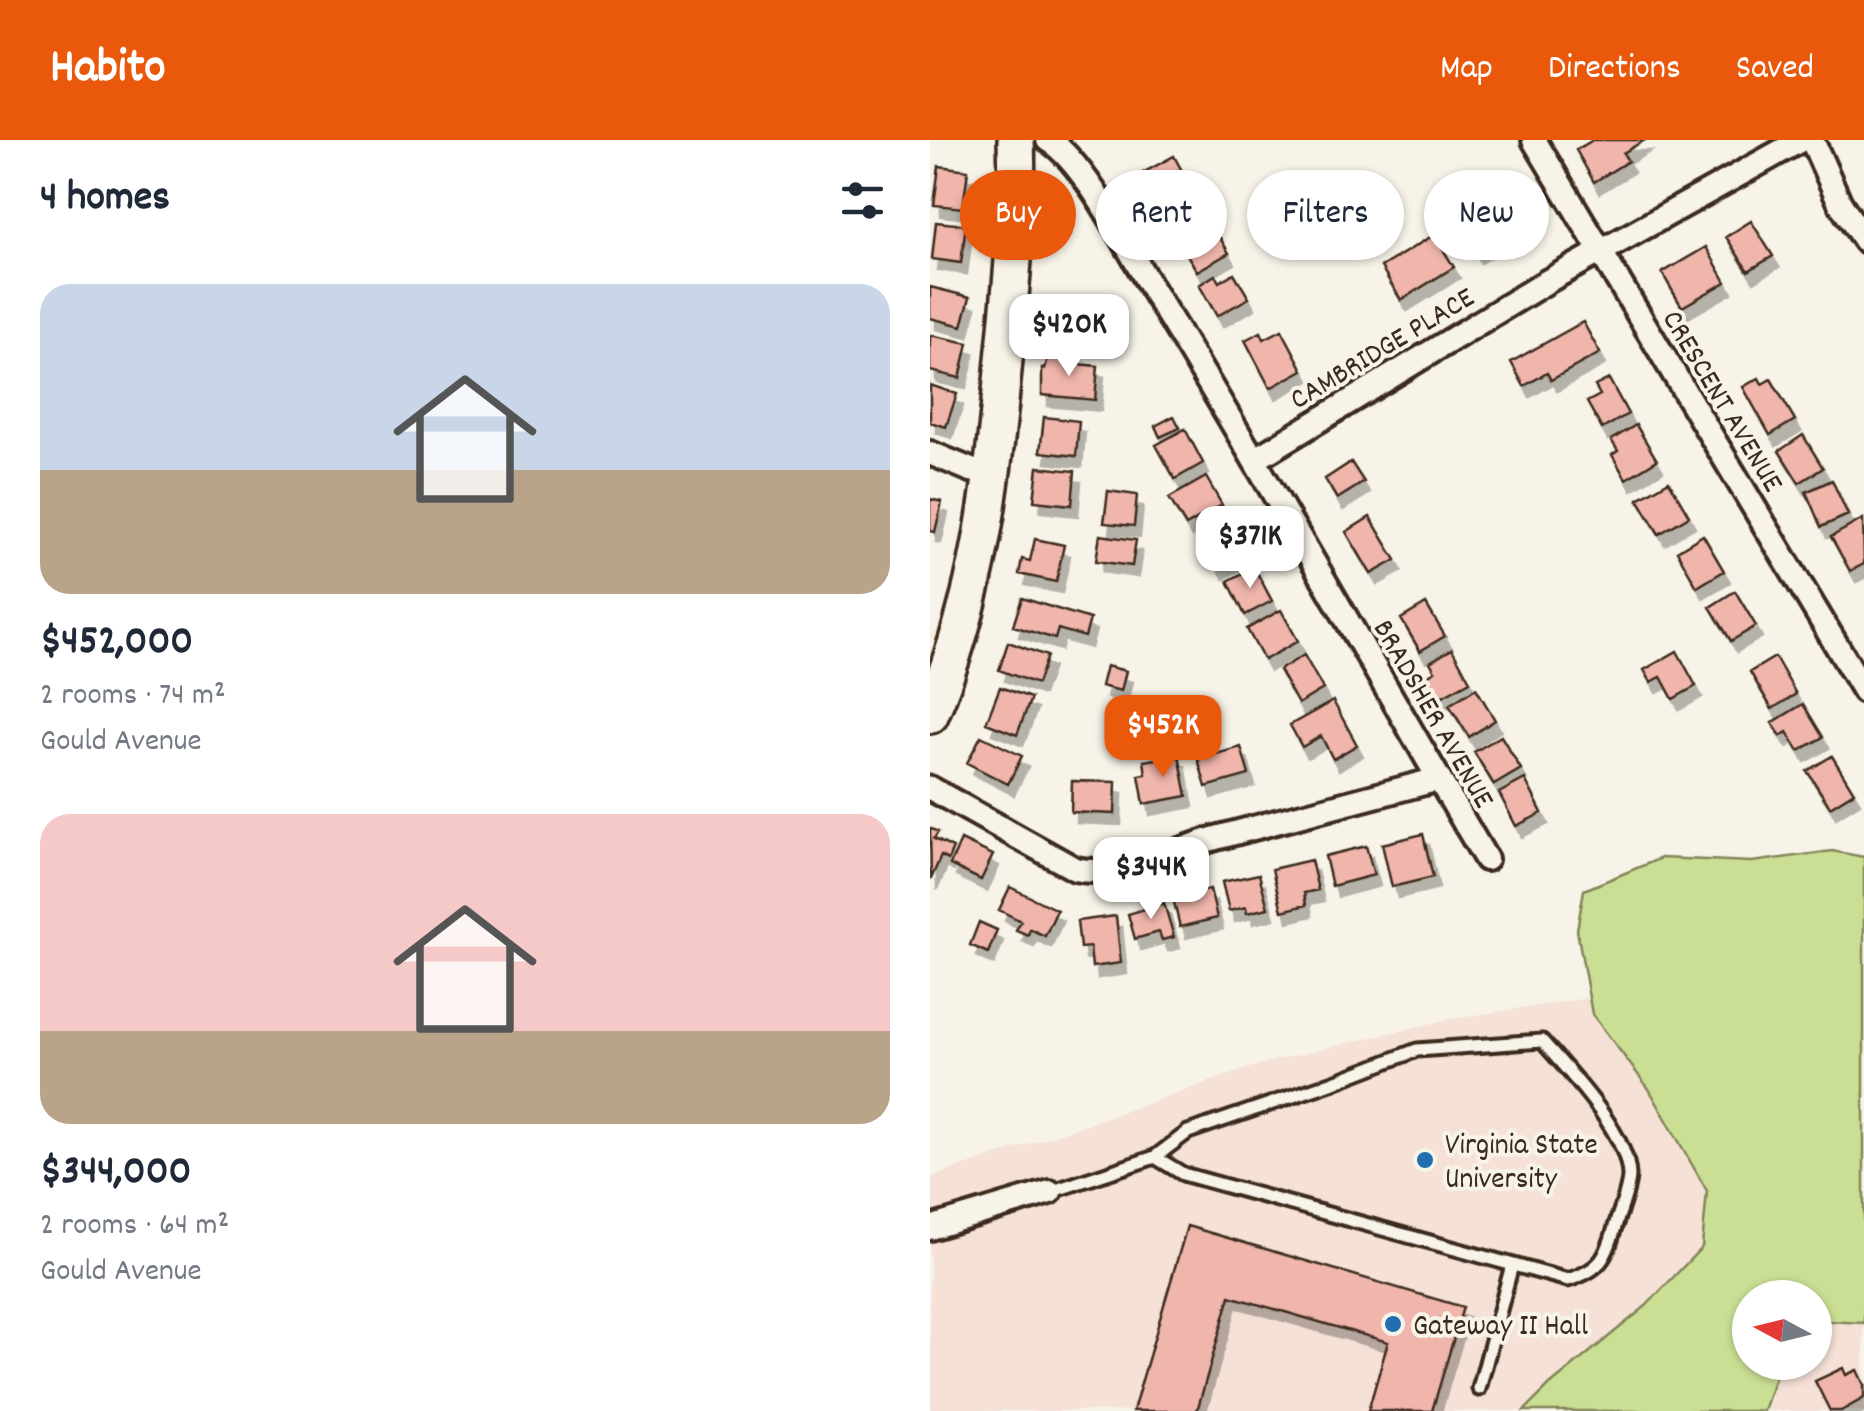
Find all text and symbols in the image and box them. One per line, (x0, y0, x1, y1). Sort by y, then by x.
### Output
text: Habito (50, 36, 166, 105)
text: Map (1440, 45, 1493, 95)
text: Directions (1548, 45, 1681, 95)
text: Saved (1736, 45, 1814, 95)
text: 4 homes (40, 170, 170, 230)
chip: Buy (960, 170, 1076, 260)
chip: Rent (1096, 170, 1227, 260)
chip: Filters (1247, 170, 1404, 260)
chip: New (1424, 170, 1549, 260)
icon: filters (835, 173, 890, 228)
street label: CAMBRIDGE PLACE (1283, 278, 1484, 423)
pin: $420K (999, 294, 1139, 379)
text: $420K (1031, 303, 1107, 349)
street label: CRESCENT AVENUE (1649, 303, 1792, 502)
icon: home (375, 349, 555, 529)
pin: $371K (1180, 506, 1320, 591)
text: $371K (1218, 515, 1282, 561)
street label: BRADSHER AVENUE (1360, 613, 1503, 818)
text: $452,000 (40, 614, 193, 674)
text: 2 rooms · 74 m² (40, 674, 226, 720)
pin: $452K (1093, 695, 1233, 780)
text: $452K (1126, 704, 1200, 750)
text: Gould Avenue (40, 720, 202, 766)
pin: $344K (1081, 837, 1221, 922)
text: $344K (1115, 846, 1187, 892)
icon: home (375, 879, 555, 1059)
place label: Virginia State University (1445, 1126, 1598, 1203)
text: $344,000 (40, 1144, 191, 1204)
marker: Virginia State University (1414, 1149, 1436, 1171)
text: 2 rooms · 64 m² (40, 1204, 229, 1250)
text: Gould Avenue (40, 1250, 202, 1296)
north arrow (1732, 1280, 1832, 1380)
map controls (1732, 1280, 1832, 1380)
place label: Gateway II Hall (1413, 1307, 1588, 1350)
marker: Gateway II Hall (1382, 1313, 1404, 1335)

